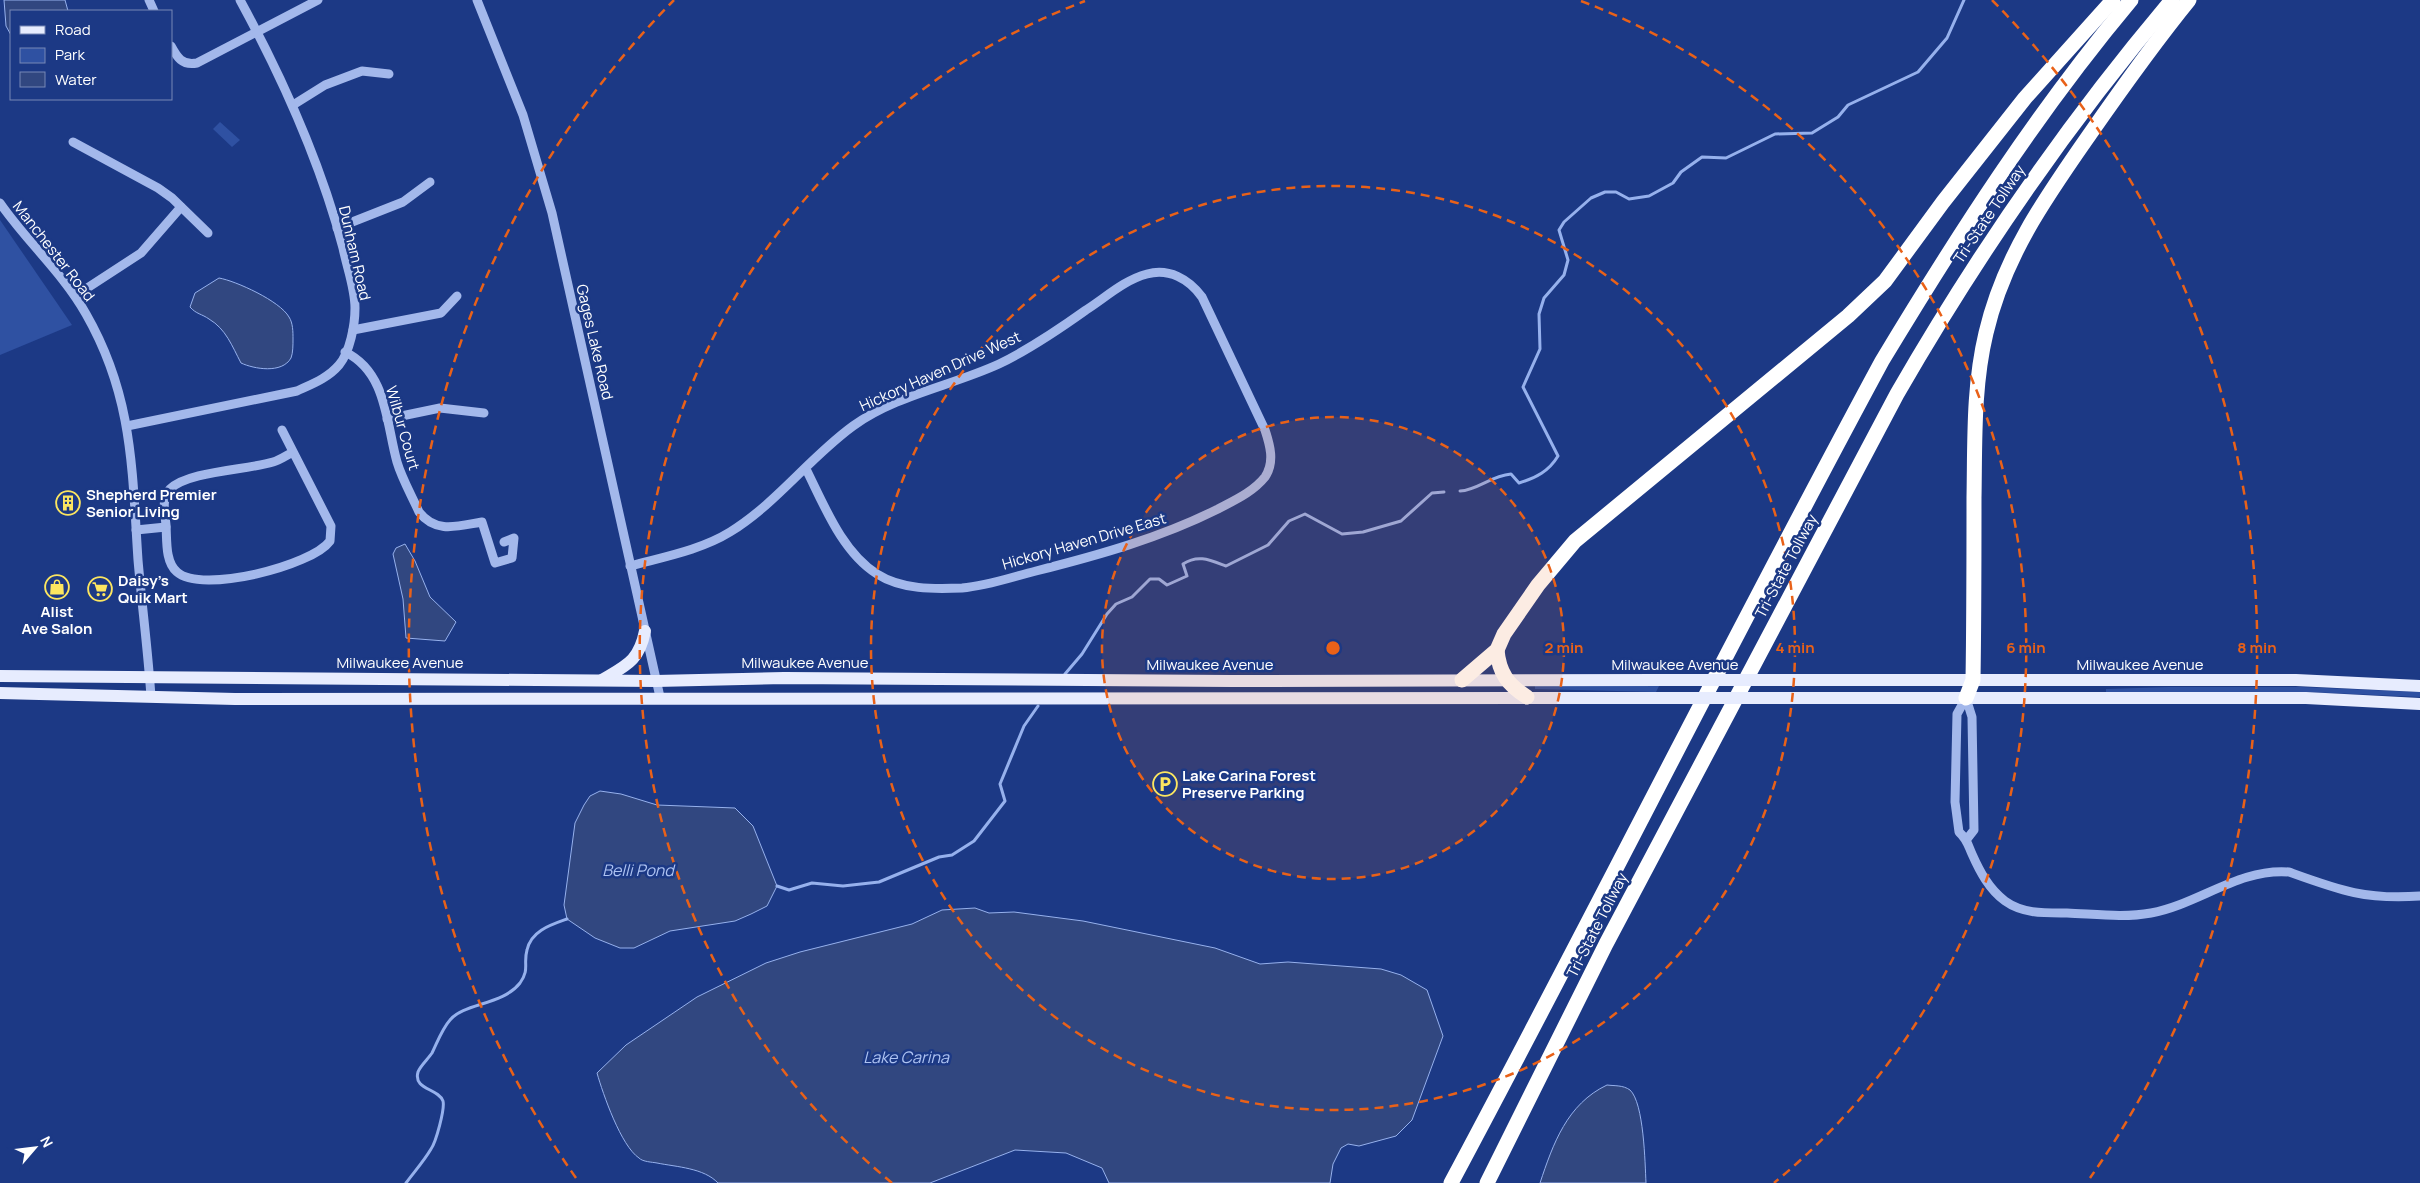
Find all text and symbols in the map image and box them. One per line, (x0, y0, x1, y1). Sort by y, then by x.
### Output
legend (10, 10, 172, 100)
text: Road (55, 19, 91, 40)
text: Park (55, 44, 85, 65)
text: Water (55, 69, 97, 90)
street label: Tri-State Tollway (1948, 160, 2030, 268)
street label: Manchester Road (8, 196, 100, 306)
street label: Dunham Road (334, 204, 376, 302)
street label: Gages Lake Road (571, 282, 619, 402)
street label: Hickory Haven Drive West (856, 326, 1024, 416)
street label: Wilbur Court (381, 383, 425, 473)
place label: Shepherd Premier Senior Living (86, 484, 217, 522)
building icon: Shepherd Premier Senior Living (55, 490, 81, 516)
street label: Hickory Haven Drive East (1000, 508, 1168, 574)
street label: Tri-State Tollway (1750, 510, 1822, 622)
place label: Daisy’s Quik Mart (118, 570, 188, 608)
shop icon: Alist Ave Salon (44, 574, 70, 600)
supermarket icon: Daisy’s Quik Mart (87, 576, 113, 602)
place label: Alist Ave Salon (22, 601, 92, 639)
text: 2 min (1544, 637, 1584, 658)
text: 4 min (1775, 637, 1815, 658)
text: 6 min (2006, 637, 2046, 658)
text: 8 min (2237, 637, 2277, 658)
centre of rings (1324, 639, 1342, 657)
street label: Milwaukee Avenue (336, 652, 464, 673)
street label: Milwaukee Avenue (741, 652, 869, 673)
street label: Milwaukee Avenue (1146, 654, 1274, 675)
street label: Milwaukee Avenue (1611, 654, 1739, 675)
street label: Milwaukee Avenue (2076, 654, 2204, 675)
place label: Lake Carina Forest Preserve Parking (1182, 765, 1316, 803)
parking icon: Lake Carina Forest Preserve Parking (1152, 771, 1178, 797)
water label: Belli Pond (602, 859, 676, 881)
street label: Tri-State Tollway (1562, 869, 1632, 981)
water label: Lake Carina (863, 1046, 950, 1068)
north arrow (10, 1123, 60, 1173)
text: N (36, 1133, 58, 1151)

